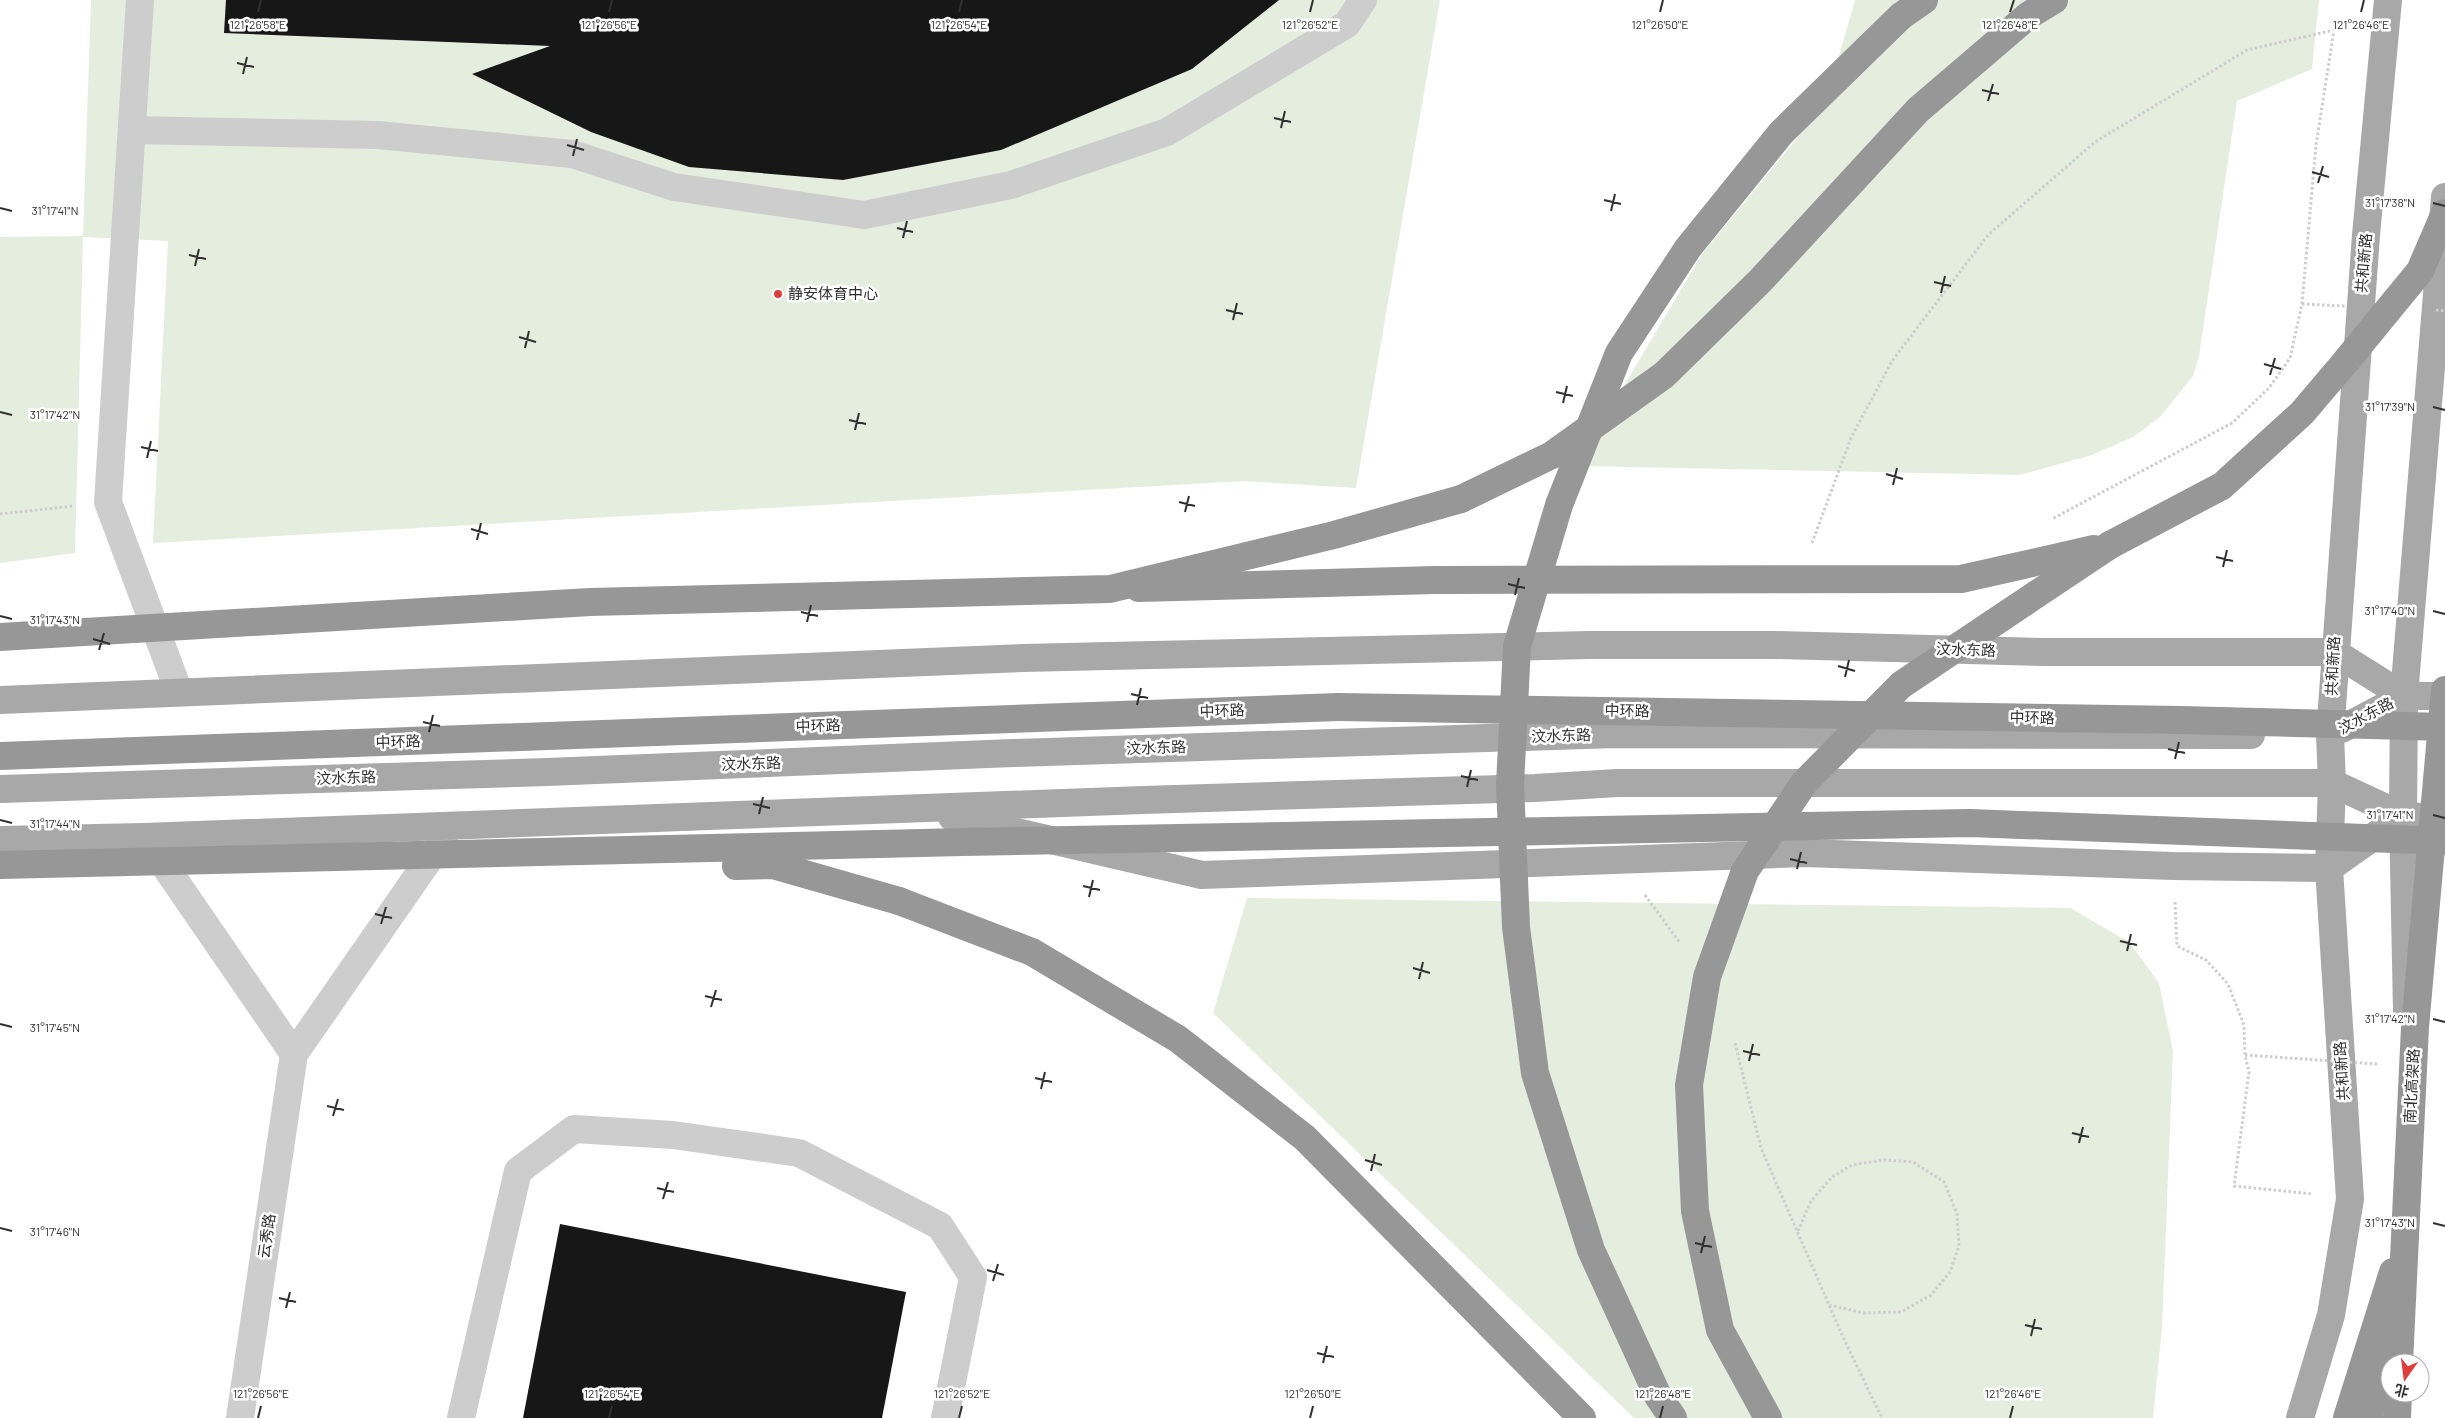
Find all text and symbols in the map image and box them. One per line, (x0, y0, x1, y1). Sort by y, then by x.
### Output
text: 121°26'58"E (230, 17, 286, 31)
text: 121°26'56"E (581, 17, 637, 31)
text: 121°26'54"E (931, 17, 987, 31)
text: 121°26'52"E (1282, 17, 1338, 31)
text: 121°26'50"E (1632, 17, 1688, 31)
text: 121°26'48"E (1982, 17, 2038, 31)
text: 121°26'46"E (2333, 17, 2389, 31)
text: 31°17'38"N (2365, 195, 2415, 209)
text: 31°17'41"N (31, 203, 79, 217)
street label: 共和新路 (2351, 232, 2375, 294)
place label: 静安体育中心 (788, 284, 878, 302)
marker: 静安体育中心 (772, 288, 784, 300)
text: 31°17'39"N (2365, 399, 2415, 413)
text: 31°17'42"N (30, 407, 80, 421)
text: 31°17'40"N (2365, 603, 2415, 617)
text: 31°17'43"N (30, 612, 80, 626)
street label: 共和新路 (2321, 636, 2343, 696)
street label: 汶水东路 (1936, 639, 1996, 659)
street label: 汶水东路 (2335, 693, 2396, 737)
street label: 中环路 (1199, 700, 1245, 720)
street label: 中环路 (1604, 701, 1650, 719)
street label: 中环路 (2009, 708, 2055, 726)
street label: 中环路 (795, 715, 841, 735)
street label: 汶水东路 (1531, 725, 1591, 745)
street label: 中环路 (375, 731, 421, 751)
street label: 汶水东路 (1126, 737, 1186, 757)
street label: 汶水东路 (721, 753, 781, 773)
street label: 汶水东路 (316, 767, 376, 787)
text: 31°17'41"N (2366, 807, 2414, 821)
text: 31°17'44"N (30, 816, 80, 830)
text: 31°17'42"N (2365, 1011, 2415, 1025)
text: 31°17'45"N (30, 1020, 80, 1034)
street label: 共和新路 (2330, 1041, 2352, 1102)
street label: 南北高架路 (2400, 1048, 2422, 1124)
street label: 云秀路 (254, 1212, 278, 1259)
text: 31°17'43"N (2365, 1215, 2415, 1229)
text: 31°17'46"N (30, 1224, 80, 1238)
north arrow (2380, 1353, 2430, 1403)
text: 北 (2393, 1381, 2411, 1401)
text: 121°26'56"E (233, 1386, 289, 1400)
text: 121°26'54"E (584, 1386, 640, 1400)
text: 121°26'52"E (934, 1386, 990, 1400)
text: 121°26'50"E (1285, 1386, 1341, 1400)
text: 121°26'48"E (1635, 1386, 1691, 1400)
text: 121°26'46"E (1985, 1386, 2041, 1400)

